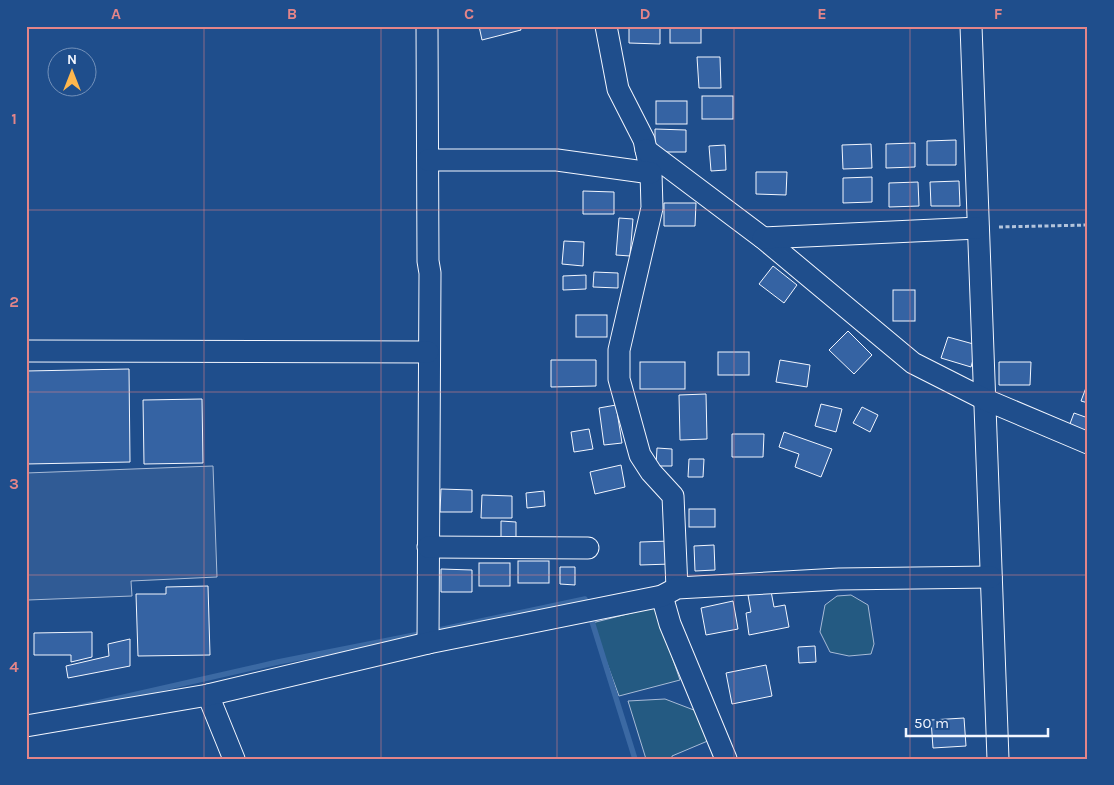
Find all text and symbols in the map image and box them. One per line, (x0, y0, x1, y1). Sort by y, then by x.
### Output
text: A (111, 4, 121, 23)
text: B (287, 4, 297, 23)
text: C (464, 4, 474, 23)
text: D (640, 4, 651, 23)
text: E (817, 4, 827, 23)
text: F (994, 4, 1003, 23)
north arrow (48, 48, 98, 98)
text: N (67, 51, 77, 68)
text: 1 (11, 109, 17, 128)
text: 2 (9, 292, 19, 311)
text: 3 (9, 474, 19, 493)
text: 4 (9, 657, 19, 676)
scale bar (906, 705, 1049, 737)
text: 50 m (914, 714, 949, 732)

